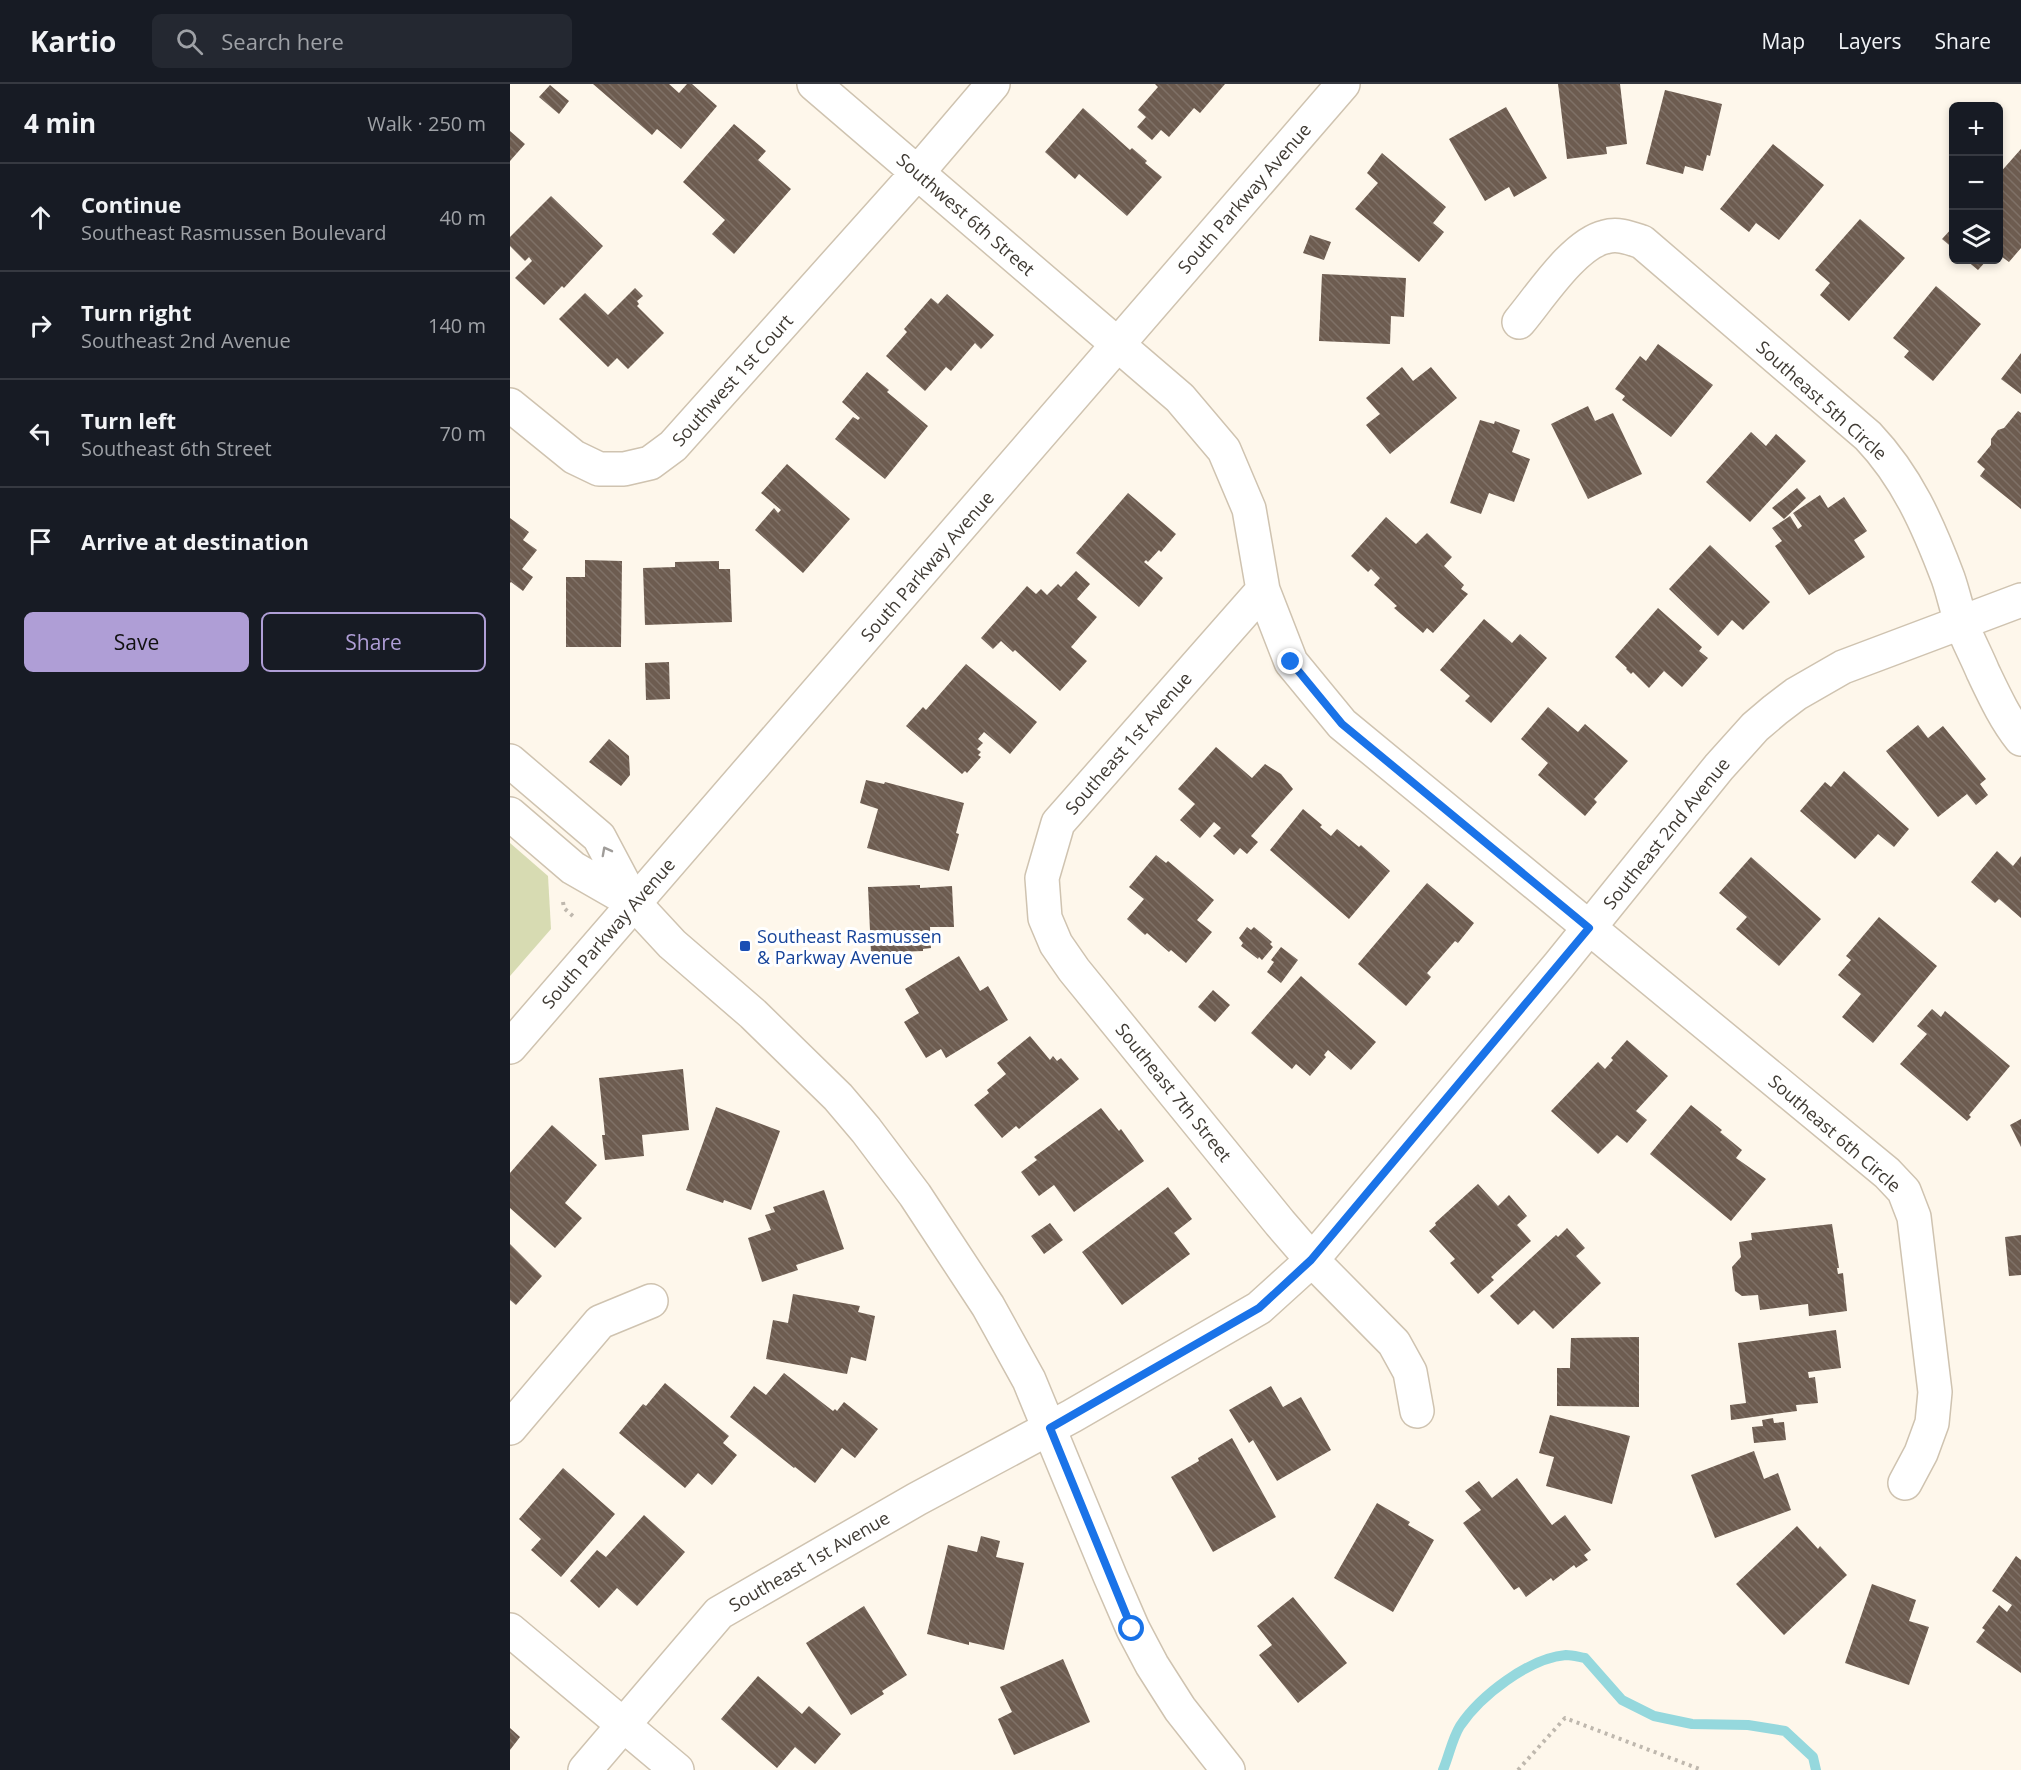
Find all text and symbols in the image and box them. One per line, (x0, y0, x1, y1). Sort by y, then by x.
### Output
search box (152, 14, 572, 68)
text: Kartio (30, 22, 116, 60)
icon: search (173, 25, 206, 58)
text: Search here (221, 26, 344, 56)
text: Map (1762, 27, 1805, 55)
text: Layers (1838, 27, 1902, 55)
text: Share (1935, 27, 1991, 55)
map controls (1949, 102, 2003, 264)
button: + (1949, 102, 2003, 156)
text: 4 min (24, 105, 96, 141)
text: Walk · 250 m (367, 110, 486, 137)
street label: South Parkway Avenue (1172, 118, 1316, 278)
street label: Southwest 6th Street (892, 147, 1040, 281)
button: − (1949, 156, 2003, 210)
text: Continue (81, 189, 181, 219)
icon: ahead (24, 201, 57, 234)
text: 40 m (439, 204, 486, 231)
button: layers (1949, 210, 2003, 264)
text: Southeast Rasmussen Boulevard (81, 219, 386, 246)
text: Turn right (81, 297, 192, 327)
icon: right (24, 309, 57, 342)
street label: Southwest 1st Court (666, 309, 798, 451)
text: 140 m (428, 312, 486, 339)
text: Southeast 2nd Avenue (81, 327, 291, 354)
street label: Southeast 5th Circle (1752, 335, 1892, 465)
text: Turn left (81, 405, 176, 435)
icon: left (24, 417, 57, 450)
text: 70 m (439, 420, 486, 447)
text: Southeast 6th Street (81, 435, 272, 462)
street label: South Parkway Avenue (855, 486, 999, 646)
icon: arrive (24, 525, 57, 558)
text: Arrive at destination (81, 526, 309, 556)
button: Save (24, 612, 249, 672)
button: Share (261, 612, 486, 672)
route end (1277, 648, 1303, 674)
street label: Southeast 1st Avenue (1059, 667, 1197, 819)
street label: Southeast 2nd Avenue (1597, 752, 1735, 914)
one-way arrow (602, 846, 614, 857)
street label: South Parkway Avenue (536, 853, 680, 1013)
place label: Southeast Rasmussen & Parkway Avenue (757, 924, 942, 969)
marker: Southeast Rasmussen & Parkway Avenue (738, 939, 752, 953)
street label: Southeast 7th Street (1111, 1018, 1237, 1166)
street label: Southeast 6th Circle (1764, 1069, 1906, 1197)
street label: Southeast 1st Avenue (724, 1505, 894, 1617)
route start (1118, 1615, 1144, 1641)

